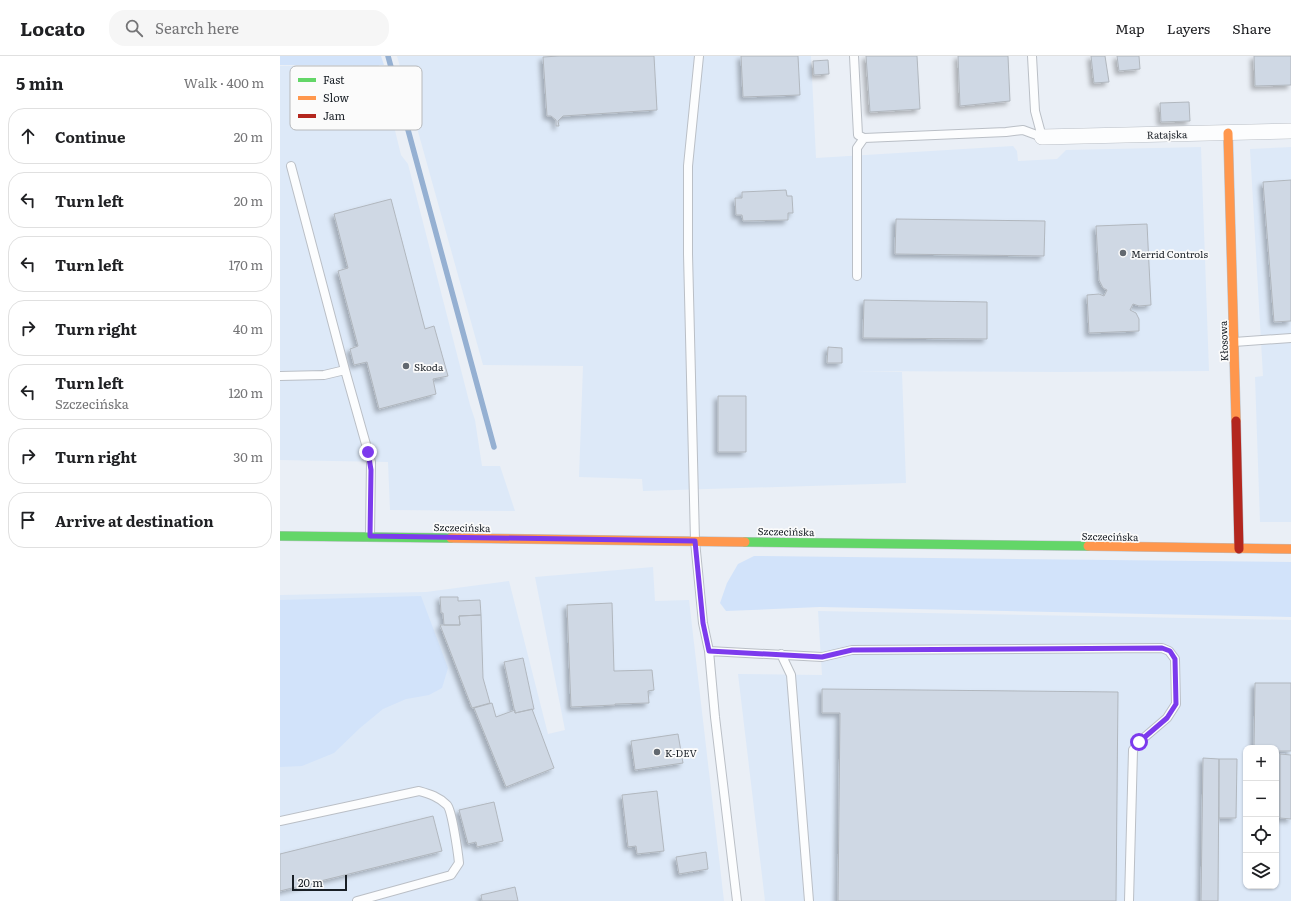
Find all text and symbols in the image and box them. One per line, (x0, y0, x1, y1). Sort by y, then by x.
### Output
search box (109, 10, 389, 46)
text: Locato (20, 14, 85, 42)
text: Search here (155, 16, 239, 39)
icon: search (123, 17, 145, 39)
text: Map (1115, 18, 1145, 38)
text: Layers (1167, 18, 1210, 38)
text: Share (1232, 18, 1271, 38)
legend (290, 66, 422, 130)
text: 5 min (16, 70, 64, 95)
text: Fast (323, 71, 345, 87)
text: Walk · 400 m (184, 73, 264, 92)
text: Slow (323, 89, 349, 105)
text: Jam (323, 107, 346, 123)
icon: ahead (17, 125, 39, 147)
text: Continue (55, 125, 125, 148)
street label: Ratajska (1147, 126, 1188, 142)
text: 20 m (234, 127, 263, 146)
icon: left (17, 189, 39, 211)
text: Turn left (55, 189, 124, 212)
text: 20 m (234, 191, 263, 210)
place label: Merrid Controls (1131, 246, 1208, 261)
marker: Merrid Controls (1118, 248, 1128, 258)
icon: left (17, 253, 39, 275)
text: Turn left (55, 253, 124, 276)
text: 170 m (229, 255, 263, 274)
icon: right (17, 317, 39, 339)
text: Turn right (55, 317, 137, 340)
text: 40 m (233, 319, 263, 338)
street label: Kłosowa (1215, 320, 1231, 362)
place label: Skoda (414, 359, 444, 374)
marker: Skoda (401, 361, 411, 371)
text: Turn left (55, 371, 124, 394)
icon: left (17, 381, 39, 403)
text: 120 m (228, 383, 263, 402)
text: Szczecińska (55, 394, 129, 413)
route end (359, 443, 377, 461)
icon: right (17, 445, 39, 467)
text: Turn right (55, 445, 137, 468)
text: 30 m (233, 447, 263, 466)
icon: arrive (17, 509, 39, 531)
text: Arrive at destination (55, 509, 214, 532)
street label: Szczecińska (434, 519, 491, 535)
street label: Szczecińska (758, 523, 815, 539)
street label: Szczecińska (1082, 528, 1139, 544)
route start (1130, 733, 1148, 751)
place label: K-DEV (665, 745, 697, 760)
map controls (1243, 745, 1279, 889)
button: + (1243, 745, 1279, 781)
marker: K-DEV (652, 747, 662, 757)
button: − (1243, 781, 1279, 817)
button: locate (1243, 817, 1279, 853)
button: layers (1243, 853, 1279, 889)
scale bar (292, 873, 347, 892)
text: 20 m (298, 874, 323, 890)

